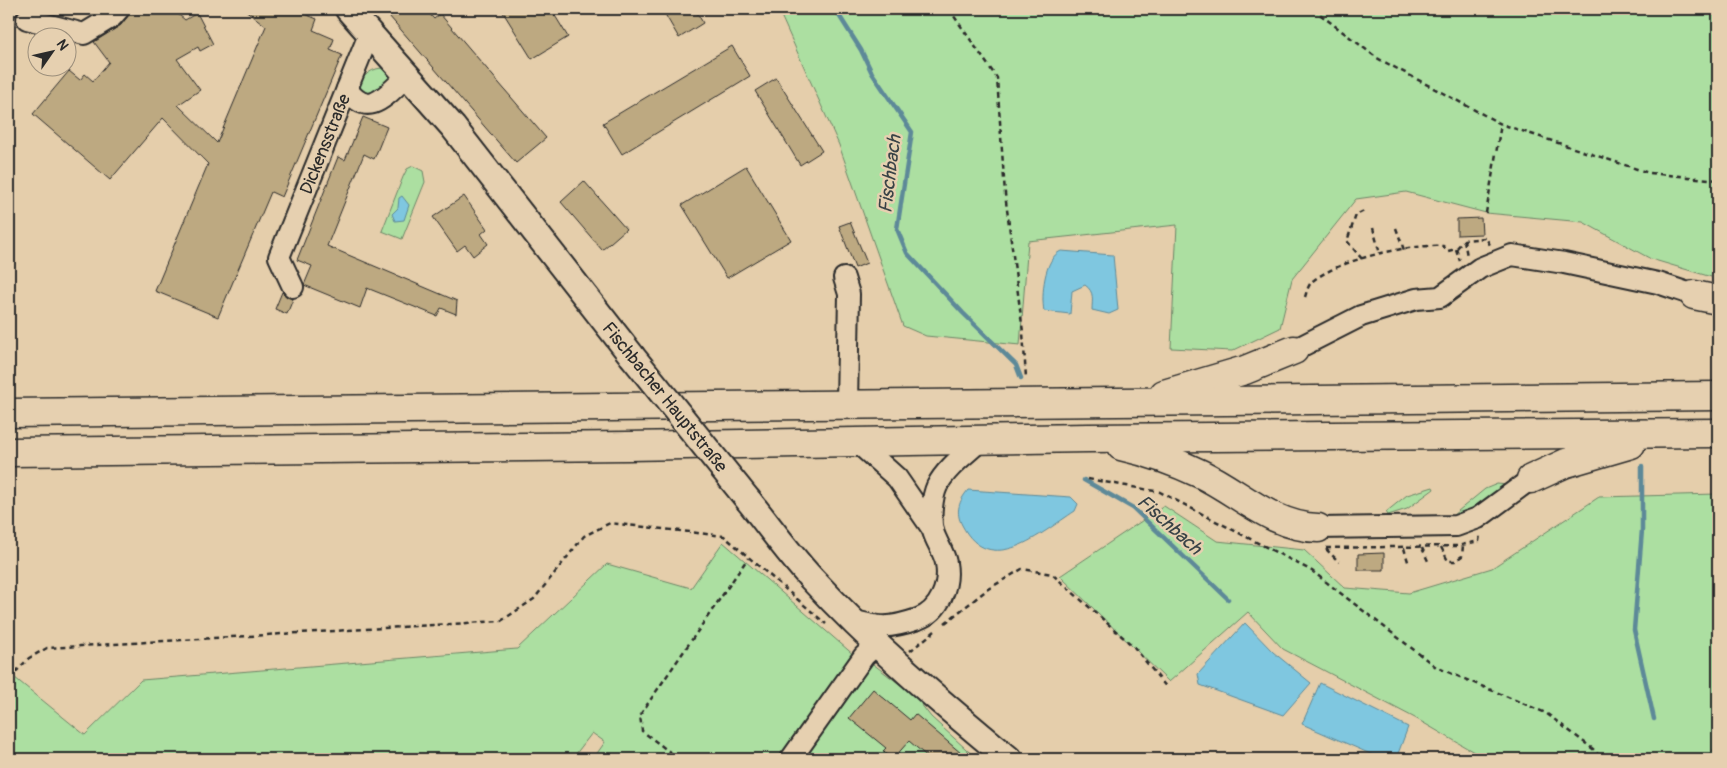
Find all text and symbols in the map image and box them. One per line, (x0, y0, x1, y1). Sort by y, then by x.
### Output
north arrow (28, 28, 78, 78)
text: N (53, 36, 72, 54)
street label: Dickensstraße (295, 90, 356, 198)
water label: Fischbach (873, 133, 907, 215)
street label: Fischbacher Hauptstraße (597, 318, 732, 477)
water label: Fischbach (1132, 490, 1207, 561)

